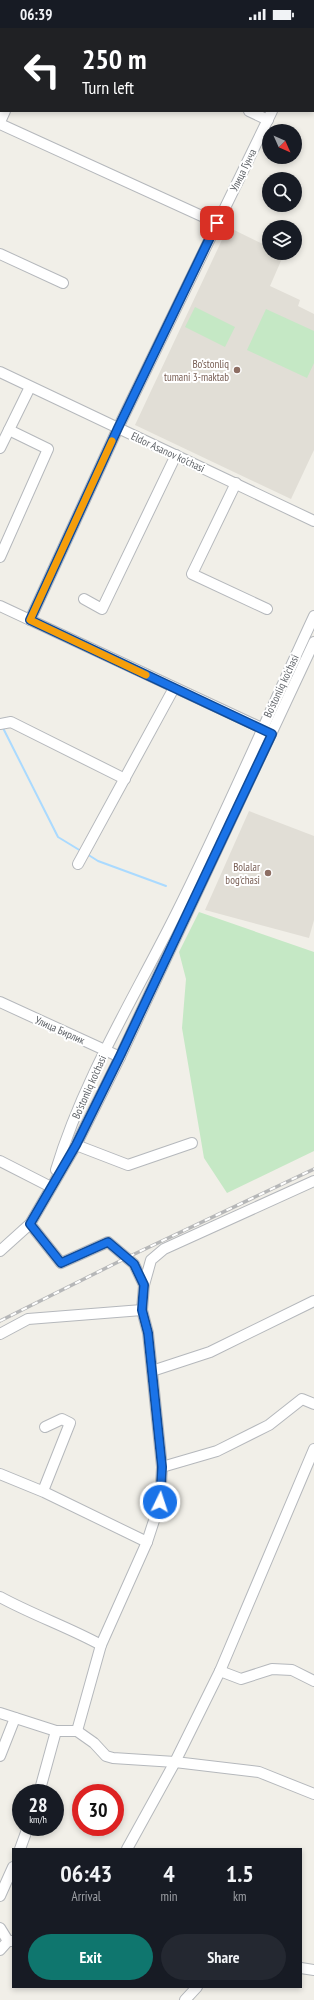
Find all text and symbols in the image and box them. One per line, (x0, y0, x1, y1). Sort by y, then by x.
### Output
text: 06:39 (20, 5, 52, 24)
text: 250 m (82, 40, 146, 77)
icon: left (16, 44, 68, 96)
text: Turn left (82, 76, 134, 99)
north arrow (262, 124, 302, 164)
map controls (262, 124, 302, 260)
street label: Улица Гунча (227, 146, 259, 194)
button: search (262, 172, 302, 212)
pin (200, 206, 234, 240)
icon: arrive (206, 212, 228, 234)
button: layers (262, 220, 302, 260)
place label: Bo’stonliq tumani 3-maktab (164, 357, 229, 384)
marker: Bo’stonliq tumani 3-maktab (232, 365, 242, 375)
street label: Eldor Asanov ko'chasi (129, 429, 207, 475)
street label: Bo'stonliq ko'chasi (260, 652, 302, 720)
place label: Bolalar bog'chasi (225, 860, 260, 887)
marker: Bolalar bog'chasi (263, 868, 273, 878)
street label: Улица Бирлик (33, 1013, 88, 1047)
street label: Bo'stonliq ko'chasi (69, 1053, 109, 1121)
position arrow (139, 1481, 181, 1523)
speed limit sign: 30 (72, 1784, 124, 1836)
text: 28 (28, 1792, 48, 1818)
text: km/h (29, 1813, 47, 1826)
text: 06:43 (60, 1858, 112, 1889)
text: 4 (163, 1858, 175, 1889)
text: 1.5 (226, 1858, 254, 1889)
text: Arrival (72, 1888, 101, 1905)
text: min (160, 1888, 177, 1905)
text: km (233, 1888, 246, 1905)
button: Exit (28, 1934, 153, 1980)
button: Share (161, 1934, 286, 1980)

